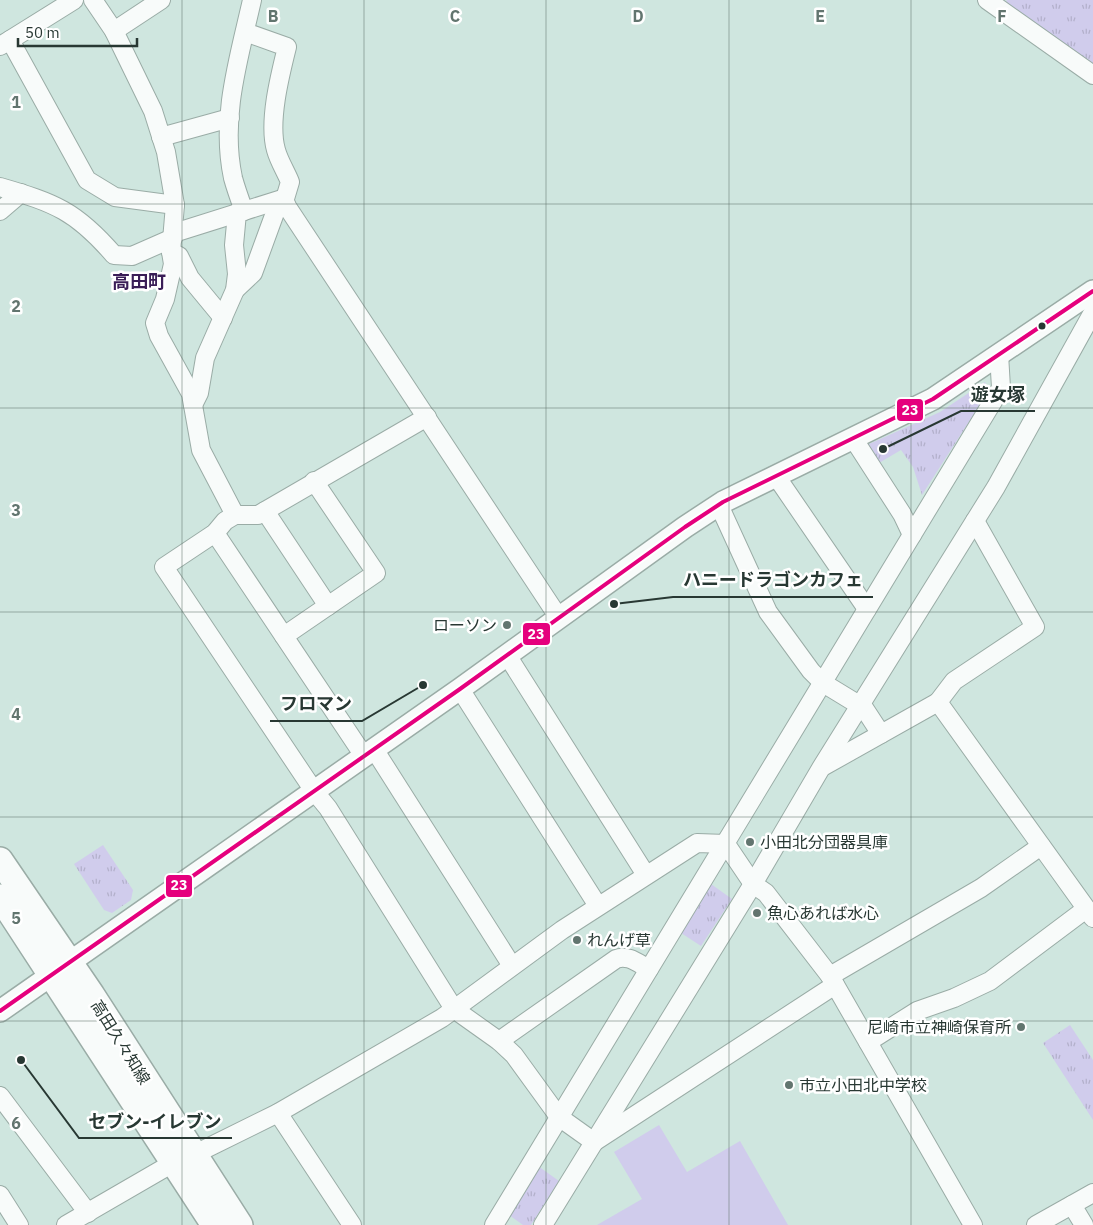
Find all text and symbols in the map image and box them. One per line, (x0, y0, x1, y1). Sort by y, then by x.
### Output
text: B (268, 6, 279, 26)
text: C (450, 6, 460, 26)
text: D (632, 6, 644, 26)
text: E (815, 6, 825, 26)
text: F (997, 6, 1007, 26)
scale bar (18, 15, 136, 47)
text: 50 m (25, 23, 60, 42)
text: 1 (11, 92, 21, 112)
district label: 高田町 (112, 270, 166, 293)
text: 2 (11, 296, 21, 316)
unlabelled marker (1037, 321, 1047, 331)
callout: 遊女塚 (961, 378, 1035, 411)
text: 遊女塚 (971, 383, 1025, 406)
line badge: 23 (896, 398, 924, 422)
text: 23 (902, 401, 918, 419)
text: 3 (11, 500, 21, 520)
callout: ハニードラゴンカフェ (673, 564, 873, 597)
text: ハニードラゴンカフェ (683, 568, 863, 591)
place label: ローソン (433, 615, 497, 635)
marker: ローソン (501, 619, 513, 631)
line badge: 23 (522, 622, 551, 646)
text: 23 (528, 625, 544, 643)
callout: フロマン (270, 688, 362, 721)
text: フロマン (280, 692, 352, 715)
text: 4 (11, 704, 21, 724)
place label: 小田北分団器具庫 (760, 832, 888, 852)
marker: 小田北分団器具庫 (744, 836, 756, 848)
line badge: 23 (165, 874, 193, 898)
text: 23 (171, 876, 187, 894)
place label: 魚心あれば水心 (767, 903, 879, 923)
marker: 魚心あれば水心 (751, 907, 763, 919)
text: 5 (11, 908, 21, 928)
place label: れんげ草 (587, 930, 651, 950)
marker: れんげ草 (571, 934, 583, 946)
street label: 高田久々知線 (87, 996, 155, 1088)
place label: 尼崎市立神崎保育所 (867, 1017, 1011, 1037)
marker: 尼崎市立神崎保育所 (1015, 1021, 1027, 1033)
place label: 市立小田北中学校 (799, 1075, 927, 1095)
marker: 市立小田北中学校 (783, 1079, 795, 1091)
callout: セブン-イレブン (79, 1105, 232, 1138)
text: セブン-イレブン (88, 1110, 222, 1133)
text: 6 (11, 1113, 21, 1133)

